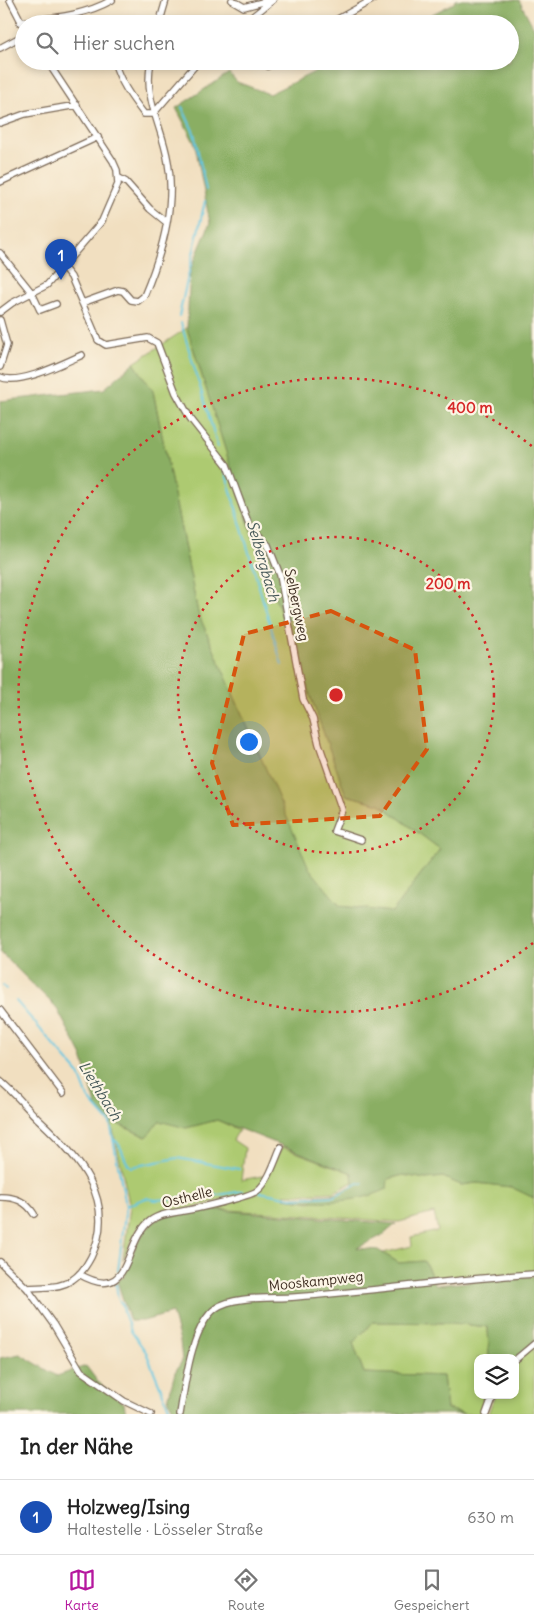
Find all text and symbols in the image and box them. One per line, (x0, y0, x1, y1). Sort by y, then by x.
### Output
search box (15, 15, 519, 70)
icon: search (33, 29, 61, 57)
text: Hier suchen (73, 31, 175, 55)
pin: 1 (45, 239, 77, 280)
text: 400 m (447, 398, 493, 417)
water label: Selbergbach (243, 518, 284, 604)
street label: Selbergweg (281, 567, 313, 643)
text: 200 m (426, 574, 470, 593)
centre of rings (327, 686, 345, 704)
your location (236, 729, 262, 755)
water label: Liethbach (75, 1058, 126, 1124)
street label: Osthelle (160, 1182, 214, 1212)
street label: Mooskampweg (268, 1267, 364, 1295)
map controls (474, 1354, 519, 1399)
button: layers (474, 1354, 519, 1399)
text: In der Nähe (20, 1433, 133, 1460)
text: Holzweg/Ising (67, 1495, 190, 1519)
text: 1 (33, 1507, 39, 1527)
text: 630 m (467, 1507, 514, 1527)
text: Haltestelle · Lösseler Straße (67, 1519, 263, 1539)
tab: Karte (64, 1566, 99, 1614)
tab: Route (228, 1566, 265, 1614)
tab: Gespeichert (394, 1566, 470, 1614)

